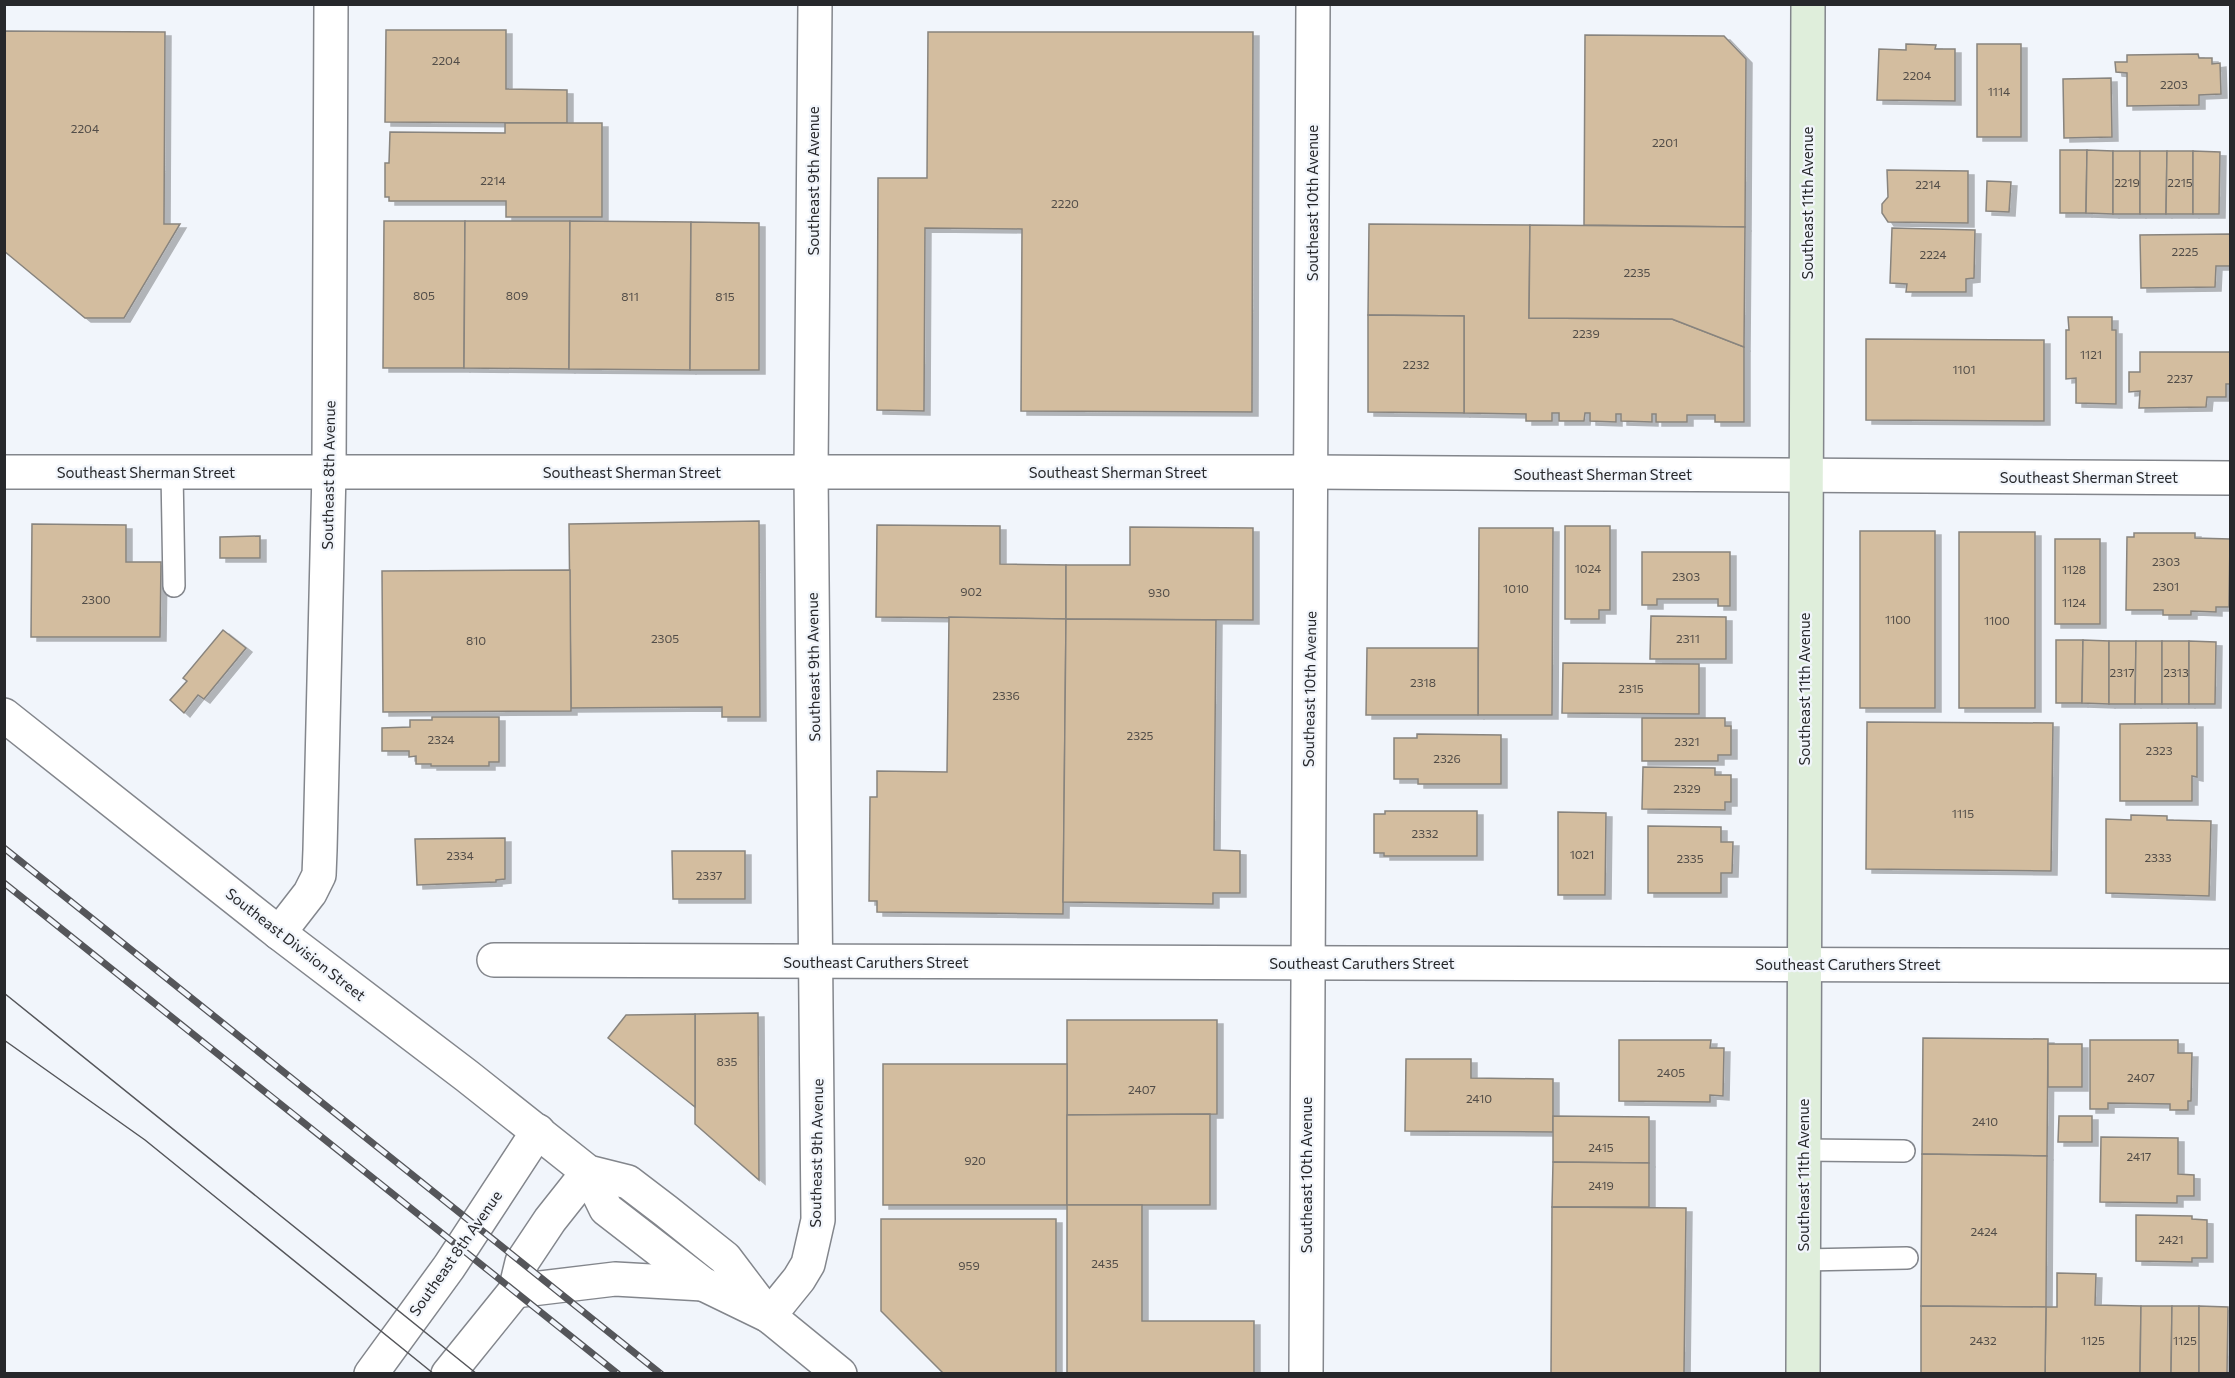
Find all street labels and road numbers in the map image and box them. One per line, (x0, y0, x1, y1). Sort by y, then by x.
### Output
street label: Southeast 9th Avenue (804, 106, 822, 256)
street label: Southeast 10th Avenue (1303, 125, 1321, 281)
street label: Southeast 11th Avenue (1798, 126, 1816, 279)
street label: Southeast 8th Avenue (318, 400, 338, 550)
street label: Southeast Sherman Street (57, 463, 235, 481)
street label: Southeast Sherman Street (543, 463, 721, 481)
street label: Southeast Sherman Street (1029, 463, 1207, 481)
street label: Southeast Sherman Street (1514, 465, 1692, 483)
street label: Southeast Sherman Street (2000, 468, 2178, 486)
street label: Southeast 9th Avenue (803, 592, 823, 742)
street label: Southeast 10th Avenue (1299, 611, 1319, 767)
street label: Southeast 11th Avenue (1795, 612, 1813, 765)
street label: Southeast Division Street (223, 884, 369, 1004)
street label: Southeast Caruthers Street (783, 953, 969, 971)
street label: Southeast Caruthers Street (1269, 954, 1455, 972)
street label: Southeast Caruthers Street (1755, 955, 1941, 973)
street label: Southeast 9th Avenue (806, 1078, 826, 1228)
street label: Southeast 10th Avenue (1297, 1097, 1315, 1253)
street label: Southeast 11th Avenue (1794, 1098, 1812, 1251)
street label: Southeast 8th Avenue (405, 1187, 505, 1319)

